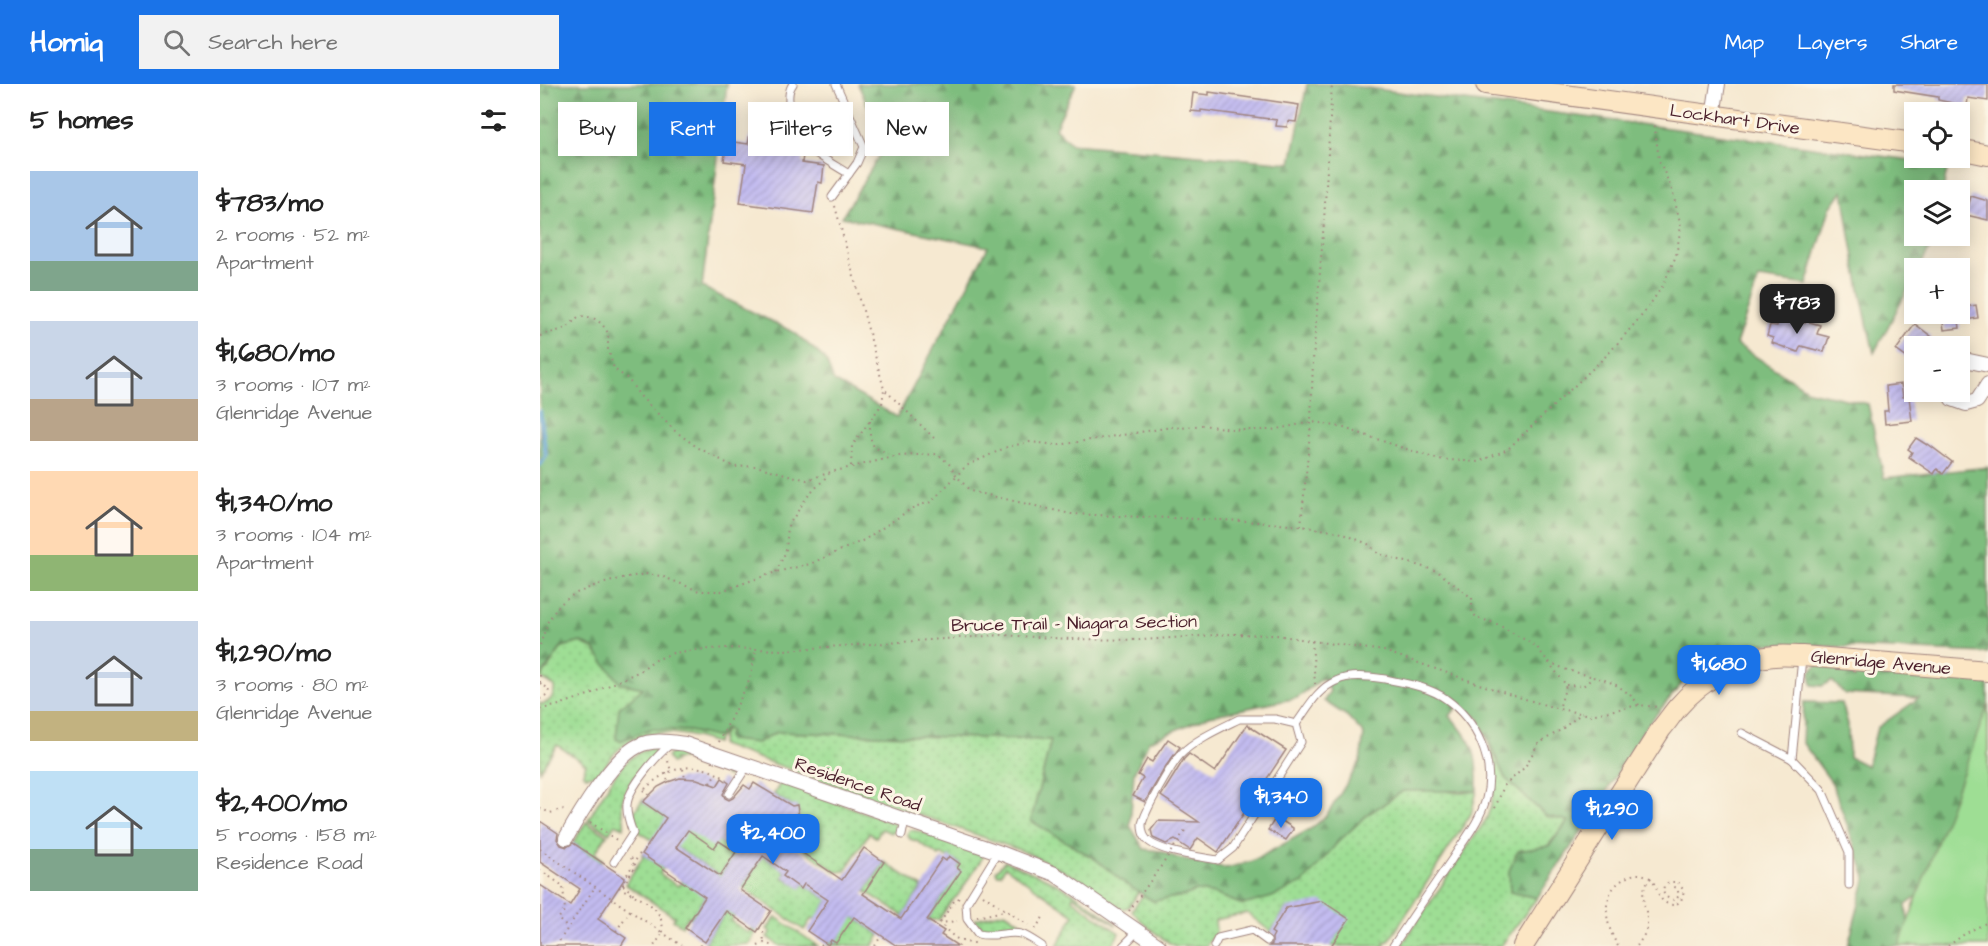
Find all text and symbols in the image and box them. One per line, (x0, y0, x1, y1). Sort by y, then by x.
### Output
search box (139, 15, 559, 69)
text: Homiq (30, 23, 103, 62)
icon: search (160, 26, 193, 59)
text: Search here (208, 27, 338, 58)
text: Map (1724, 28, 1764, 57)
text: Layers (1797, 28, 1867, 57)
text: Share (1900, 28, 1958, 57)
street label: Lockhart Drive (1668, 98, 1802, 141)
text: 5 homes (30, 102, 134, 138)
chip: Buy (558, 102, 637, 156)
chip: Rent (649, 102, 736, 156)
chip: Filters (748, 102, 853, 156)
chip: New (865, 102, 949, 156)
map controls (1904, 102, 1970, 402)
button: locate (1904, 102, 1970, 168)
icon: filters (477, 104, 510, 137)
button: layers (1904, 180, 1970, 246)
text: $783/mo (216, 185, 323, 221)
icon: home (78, 195, 150, 267)
text: 2 rooms · 52 m² (216, 221, 370, 249)
text: Apartment (216, 249, 314, 277)
button: + (1904, 258, 1970, 324)
pin: $783 (1761, 284, 1833, 335)
text: $783 (1774, 289, 1820, 317)
text: $1,680/mo (216, 335, 335, 371)
button: − (1904, 336, 1970, 402)
icon: home (78, 345, 150, 417)
text: 3 rooms · 107 m² (216, 371, 371, 399)
text: Glenridge Avenue (216, 399, 372, 427)
text: $1,340/mo (216, 485, 332, 521)
icon: home (78, 495, 150, 567)
text: 3 rooms · 104 m² (216, 521, 372, 549)
text: Apartment (216, 549, 314, 577)
street label: Bruce Trail - Niagara Section (951, 609, 1197, 639)
text: $1,290/mo (216, 635, 331, 671)
street label: Glenridge Avenue (1810, 644, 1952, 682)
icon: home (78, 645, 150, 717)
pin: $1,680 (1670, 645, 1768, 696)
text: $1,680 (1691, 650, 1747, 678)
text: 3 rooms · 80 m² (216, 671, 369, 699)
text: Glenridge Avenue (216, 699, 372, 727)
street label: Residence Road (791, 751, 924, 818)
pin: $1,340 (1232, 778, 1330, 829)
text: $1,340 (1254, 783, 1308, 811)
text: $2,400/mo (216, 785, 347, 821)
pin: $1,290 (1563, 790, 1661, 841)
icon: home (78, 795, 150, 867)
text: $1,290 (1586, 795, 1638, 823)
pin: $2,400 (724, 814, 822, 865)
text: $2,400 (741, 819, 805, 847)
text: 5 rooms · 158 m² (216, 821, 377, 849)
text: Residence Road (216, 849, 363, 877)

